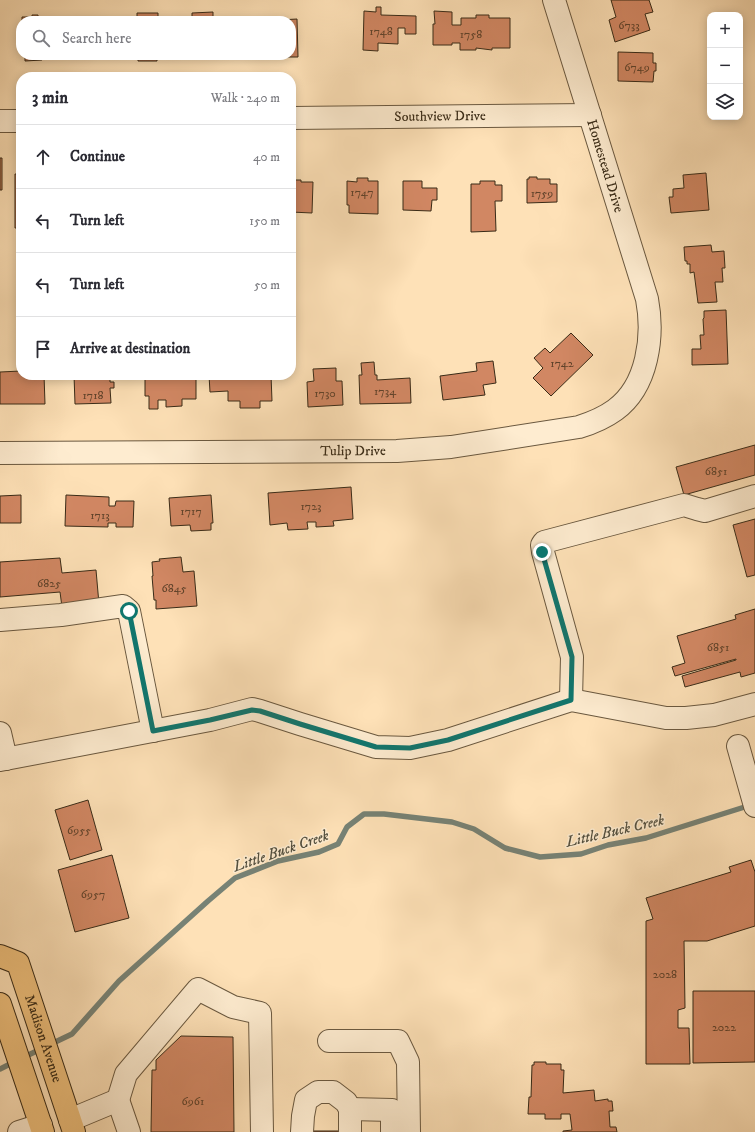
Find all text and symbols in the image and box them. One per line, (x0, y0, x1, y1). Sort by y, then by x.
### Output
map controls (707, 12, 743, 120)
button: + (707, 12, 743, 48)
search box (16, 16, 296, 60)
house number: 6733 (618, 18, 640, 33)
house number: 1748 (369, 24, 393, 39)
icon: search (30, 27, 52, 49)
house number: 1758 (460, 27, 482, 42)
text: Search here (62, 29, 131, 48)
button: − (707, 48, 743, 84)
house number: 6749 (624, 60, 650, 75)
button: layers (707, 84, 743, 120)
text: 3 min (32, 87, 68, 109)
text: Walk · 240 m (211, 90, 280, 106)
street label: Southview Drive (394, 107, 486, 126)
street label: Homestead Drive (582, 117, 628, 215)
icon: ahead (32, 146, 54, 168)
text: Continue (70, 147, 125, 166)
text: 40 m (253, 149, 280, 165)
house number: 1747 (350, 185, 374, 200)
house number: 1759 (531, 186, 553, 201)
icon: left (32, 210, 54, 232)
text: Turn left (70, 211, 124, 230)
text: 150 m (249, 213, 280, 229)
icon: left (32, 274, 54, 296)
text: Turn left (70, 275, 124, 294)
text: 50 m (254, 277, 280, 293)
icon: arrive (32, 338, 54, 360)
text: Arrive at destination (70, 339, 190, 358)
house number: 1742 (550, 356, 574, 371)
house number: 1734 (374, 384, 397, 399)
house number: 1730 (314, 386, 336, 401)
house number: 1718 (82, 388, 104, 403)
street label: Tulip Drive (320, 442, 386, 460)
house number: 6851 (705, 464, 727, 479)
house number: 1723 (300, 499, 322, 514)
house number: 1717 (180, 504, 202, 519)
house number: 1713 (90, 508, 110, 523)
route end (533, 543, 551, 561)
house number: 6825 (37, 576, 61, 591)
house number: 6845 (161, 581, 187, 596)
route start (120, 602, 138, 620)
house number: 6851 (707, 640, 729, 655)
water label: Little Buck Creek (563, 810, 667, 852)
house number: 6955 (67, 823, 91, 838)
water label: Little Buck Creek (230, 825, 332, 877)
house number: 6957 (81, 887, 105, 902)
house number: 2028 (653, 967, 677, 982)
street label: Madison Avenue (20, 992, 66, 1085)
house number: 2022 (712, 1020, 736, 1035)
house number: 6961 (182, 1094, 204, 1109)

